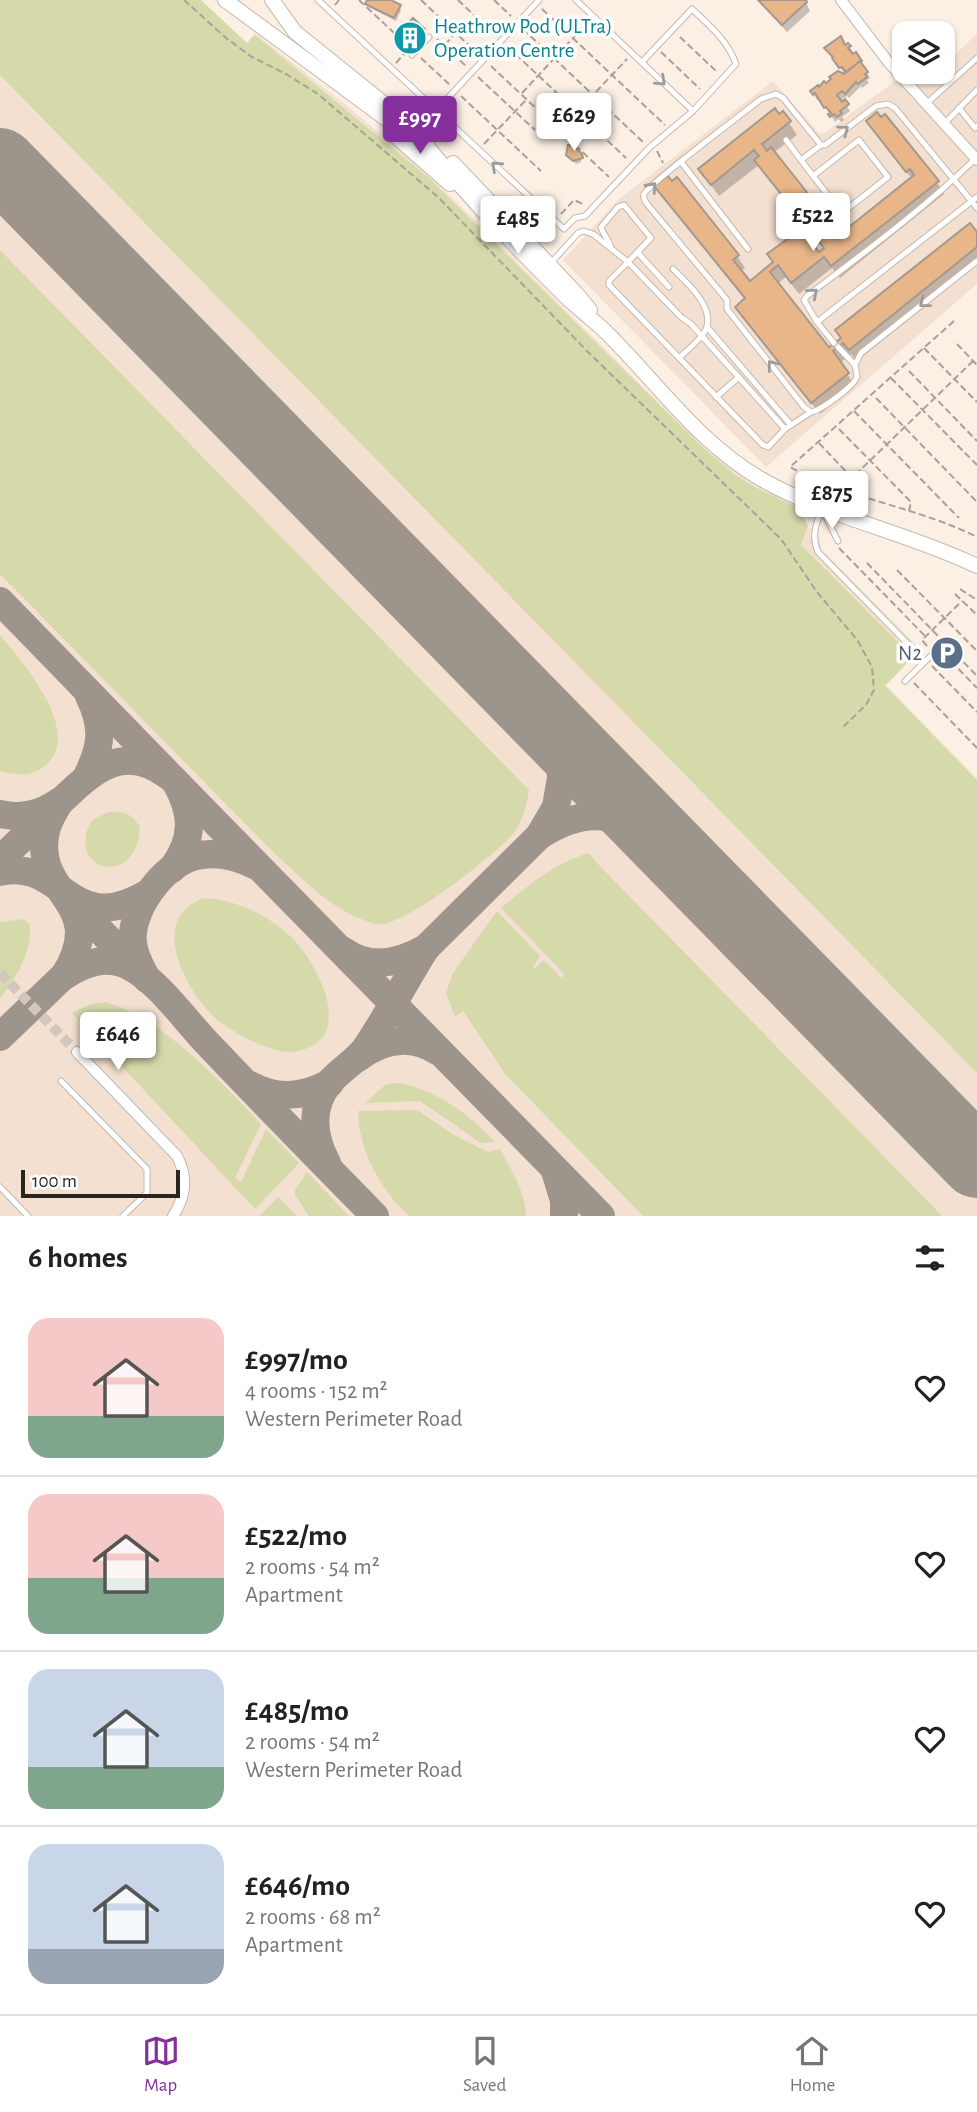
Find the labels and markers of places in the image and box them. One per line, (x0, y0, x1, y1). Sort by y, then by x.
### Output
place label: Heathrow Pod (ULTra) Operation Centre (434, 16, 612, 61)
building icon: Heathrow Pod (ULTra) Operation Centre (391, 19, 429, 57)
pin: £629 (533, 94, 615, 153)
pin: £997 (379, 96, 461, 156)
pin: £522 (772, 194, 854, 253)
pin: £485 (477, 196, 559, 256)
pin: £875 (791, 472, 873, 531)
parking icon: N2 (928, 634, 966, 672)
place label: N2 (898, 643, 922, 664)
pin: £646 (77, 1012, 159, 1072)

